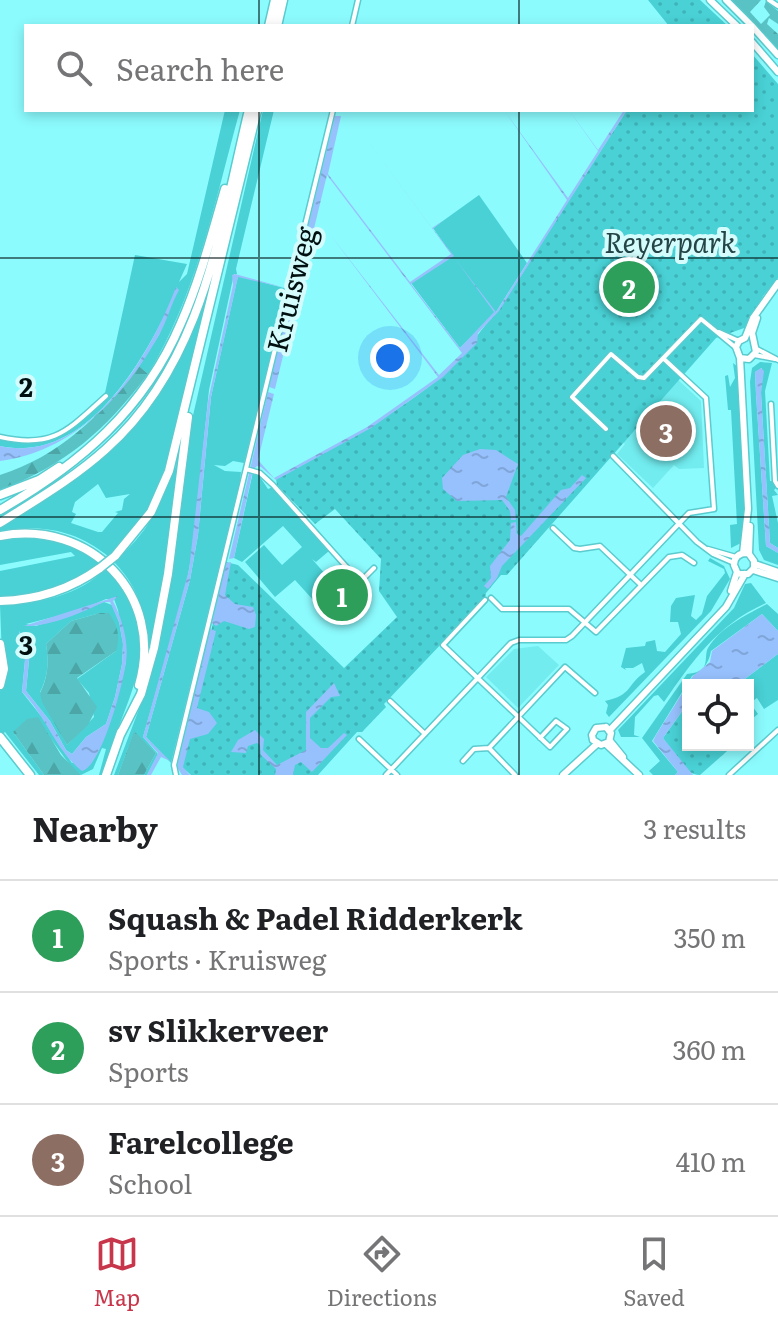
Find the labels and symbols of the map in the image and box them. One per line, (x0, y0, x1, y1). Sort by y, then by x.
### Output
park label: Reyerpark (604, 220, 736, 262)
street label: Kruisweg (254, 222, 326, 356)
pin: 2 (603, 257, 655, 317)
your location (370, 338, 410, 378)
text: 2 (19, 366, 33, 405)
pin: 3 (640, 401, 692, 461)
pin: 1 (316, 565, 368, 625)
text: 3 (19, 624, 33, 663)

